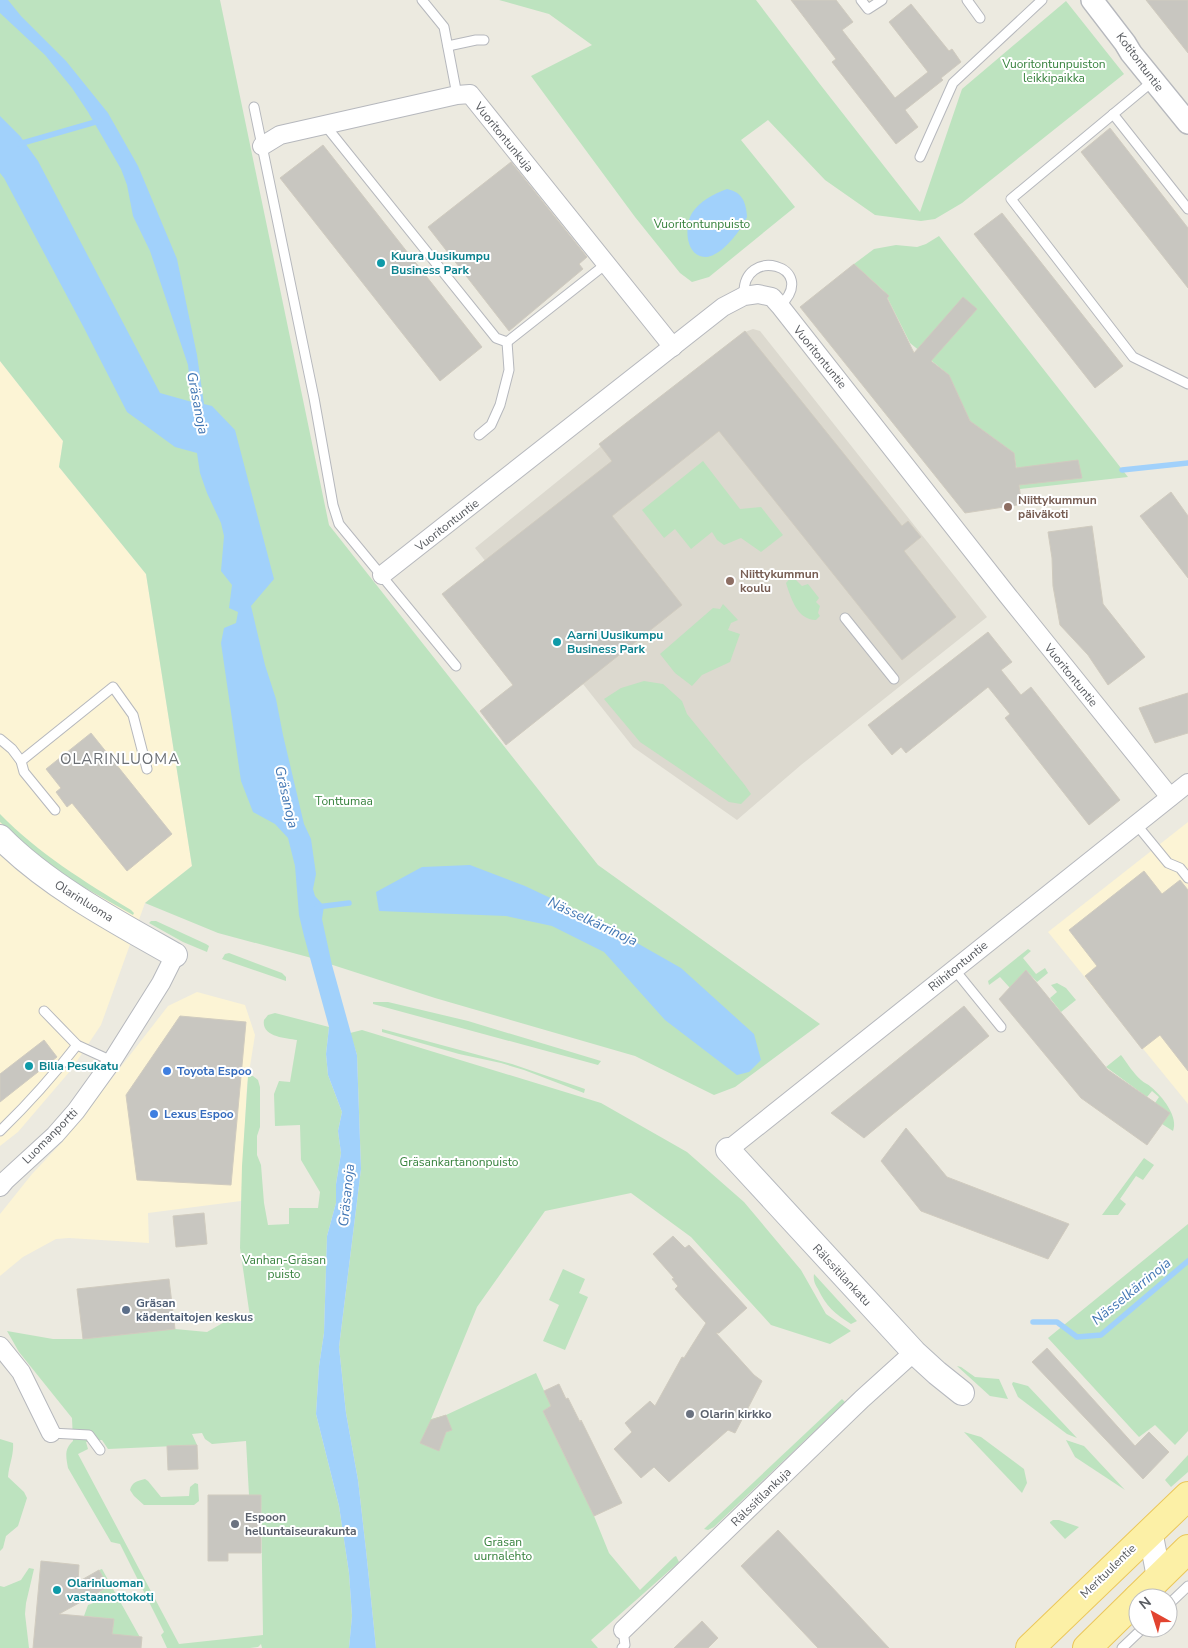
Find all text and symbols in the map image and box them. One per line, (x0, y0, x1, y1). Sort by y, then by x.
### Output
street label: Kotitontuntie (1113, 29, 1167, 95)
park label: Vuoritontunpuiston leikkipaikka (1001, 56, 1106, 86)
street label: Vuoritontunkuja (470, 98, 537, 175)
park label: Vuoritontunpuisto (653, 216, 751, 232)
place label: Kuura Uusikumpu Business Park (391, 248, 490, 278)
marker: Kuura Uusikumpu Business Park (375, 257, 387, 269)
street label: Vuoritontuntie (789, 321, 850, 392)
water label: Gräsanoja (182, 370, 213, 436)
place label: Niittykummun päiväkoti (1018, 492, 1097, 522)
street label: Vuoritontuntie (411, 495, 482, 556)
marker: Niittykummun päiväkoti (1002, 501, 1014, 513)
place label: Niittykummun koulu (740, 566, 819, 596)
marker: Niittykummun koulu (724, 575, 736, 587)
place label: Aarni Uusikumpu Business Park (567, 627, 663, 657)
marker: Aarni Uusikumpu Business Park (551, 636, 563, 648)
street label: Vuoritontuntie (1040, 639, 1101, 710)
district label: OLARINLUOMA (60, 749, 180, 769)
water label: Gräsanoja (270, 764, 303, 830)
park label: Tonttumaa (315, 793, 373, 809)
street label: Olarinluoma (52, 877, 116, 925)
water label: Nässelkärrinoja (545, 892, 641, 951)
street label: Riihitontuntie (925, 937, 991, 995)
place label: Bilia Pesukatu (39, 1058, 118, 1074)
marker: Bilia Pesukatu (23, 1060, 35, 1072)
place label: Toyota Espoo (177, 1063, 252, 1079)
marker: Toyota Espoo (161, 1065, 173, 1077)
street label: Luomanportti (19, 1105, 81, 1167)
place label: Lexus Espoo (164, 1106, 234, 1122)
marker: Lexus Espoo (148, 1108, 160, 1120)
park label: Gräsankartanonpuisto (399, 1154, 519, 1170)
water label: Gräsanoja (334, 1163, 359, 1227)
street label: Rälssitilankatu (809, 1241, 875, 1309)
park label: Vanhan-Gräsan puisto (241, 1252, 326, 1282)
water label: Nässelkärrinoja (1088, 1254, 1175, 1329)
place label: Gräsan kädentaitojen keskus (136, 1295, 253, 1325)
marker: Gräsan kädentaitojen keskus (120, 1304, 132, 1316)
place label: Olarin kirkko (700, 1406, 772, 1422)
marker: Olarin kirkko (684, 1408, 696, 1420)
street label: Rälssitilankuja (727, 1464, 795, 1530)
place label: Espoon helluntaiseurakunta (245, 1509, 356, 1539)
marker: Espoon helluntaiseurakunta (229, 1518, 241, 1530)
park label: Gräsan uurnalehto (474, 1534, 533, 1564)
street label: Merituulentie (1077, 1540, 1139, 1602)
place label: Olarinluoman vastaanottokoti (66, 1575, 154, 1605)
marker: Olarinluoman vastaanottokoti (51, 1584, 63, 1596)
north arrow (1128, 1588, 1178, 1638)
text: N (1135, 1593, 1155, 1614)

